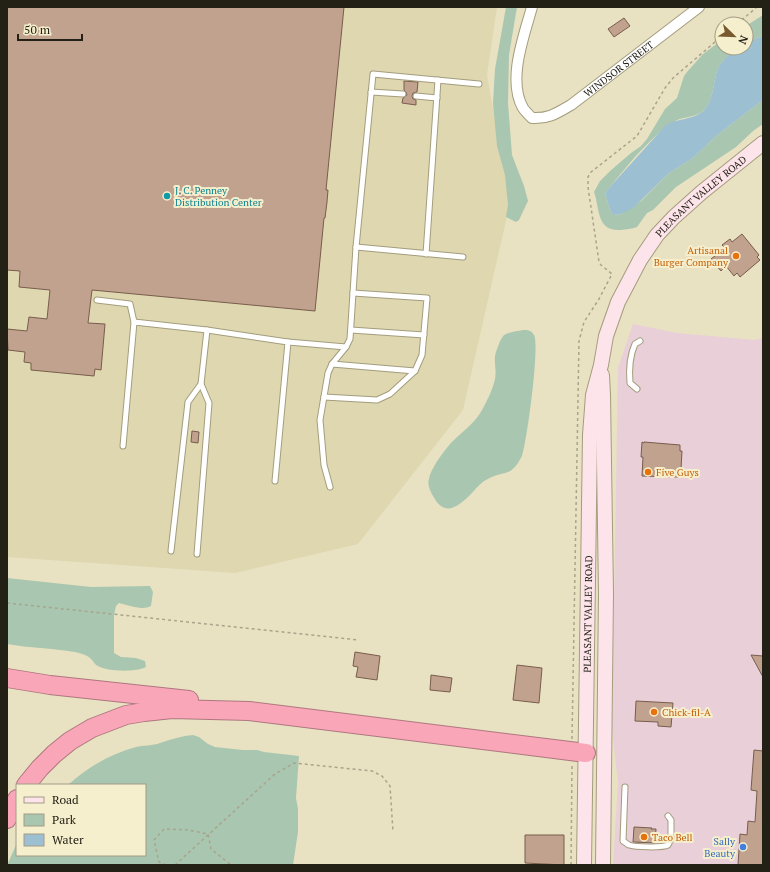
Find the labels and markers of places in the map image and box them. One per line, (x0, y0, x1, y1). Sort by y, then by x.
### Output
place label: J. C. Penney Distribution Center (175, 184, 262, 209)
marker: J. C. Penney Distribution Center (162, 191, 172, 201)
place label: Artisanal Burger Company (654, 244, 729, 269)
marker: Artisanal Burger Company (731, 251, 741, 261)
place label: Five Guys (656, 466, 699, 479)
marker: Five Guys (643, 467, 653, 477)
place label: Chick-fil-A (662, 706, 711, 719)
marker: Chick-fil-A (649, 707, 659, 717)
place label: Taco Bell (652, 831, 693, 844)
marker: Taco Bell (639, 832, 649, 842)
place label: Sally Beauty (704, 835, 736, 860)
marker: Sally Beauty (738, 842, 748, 852)

